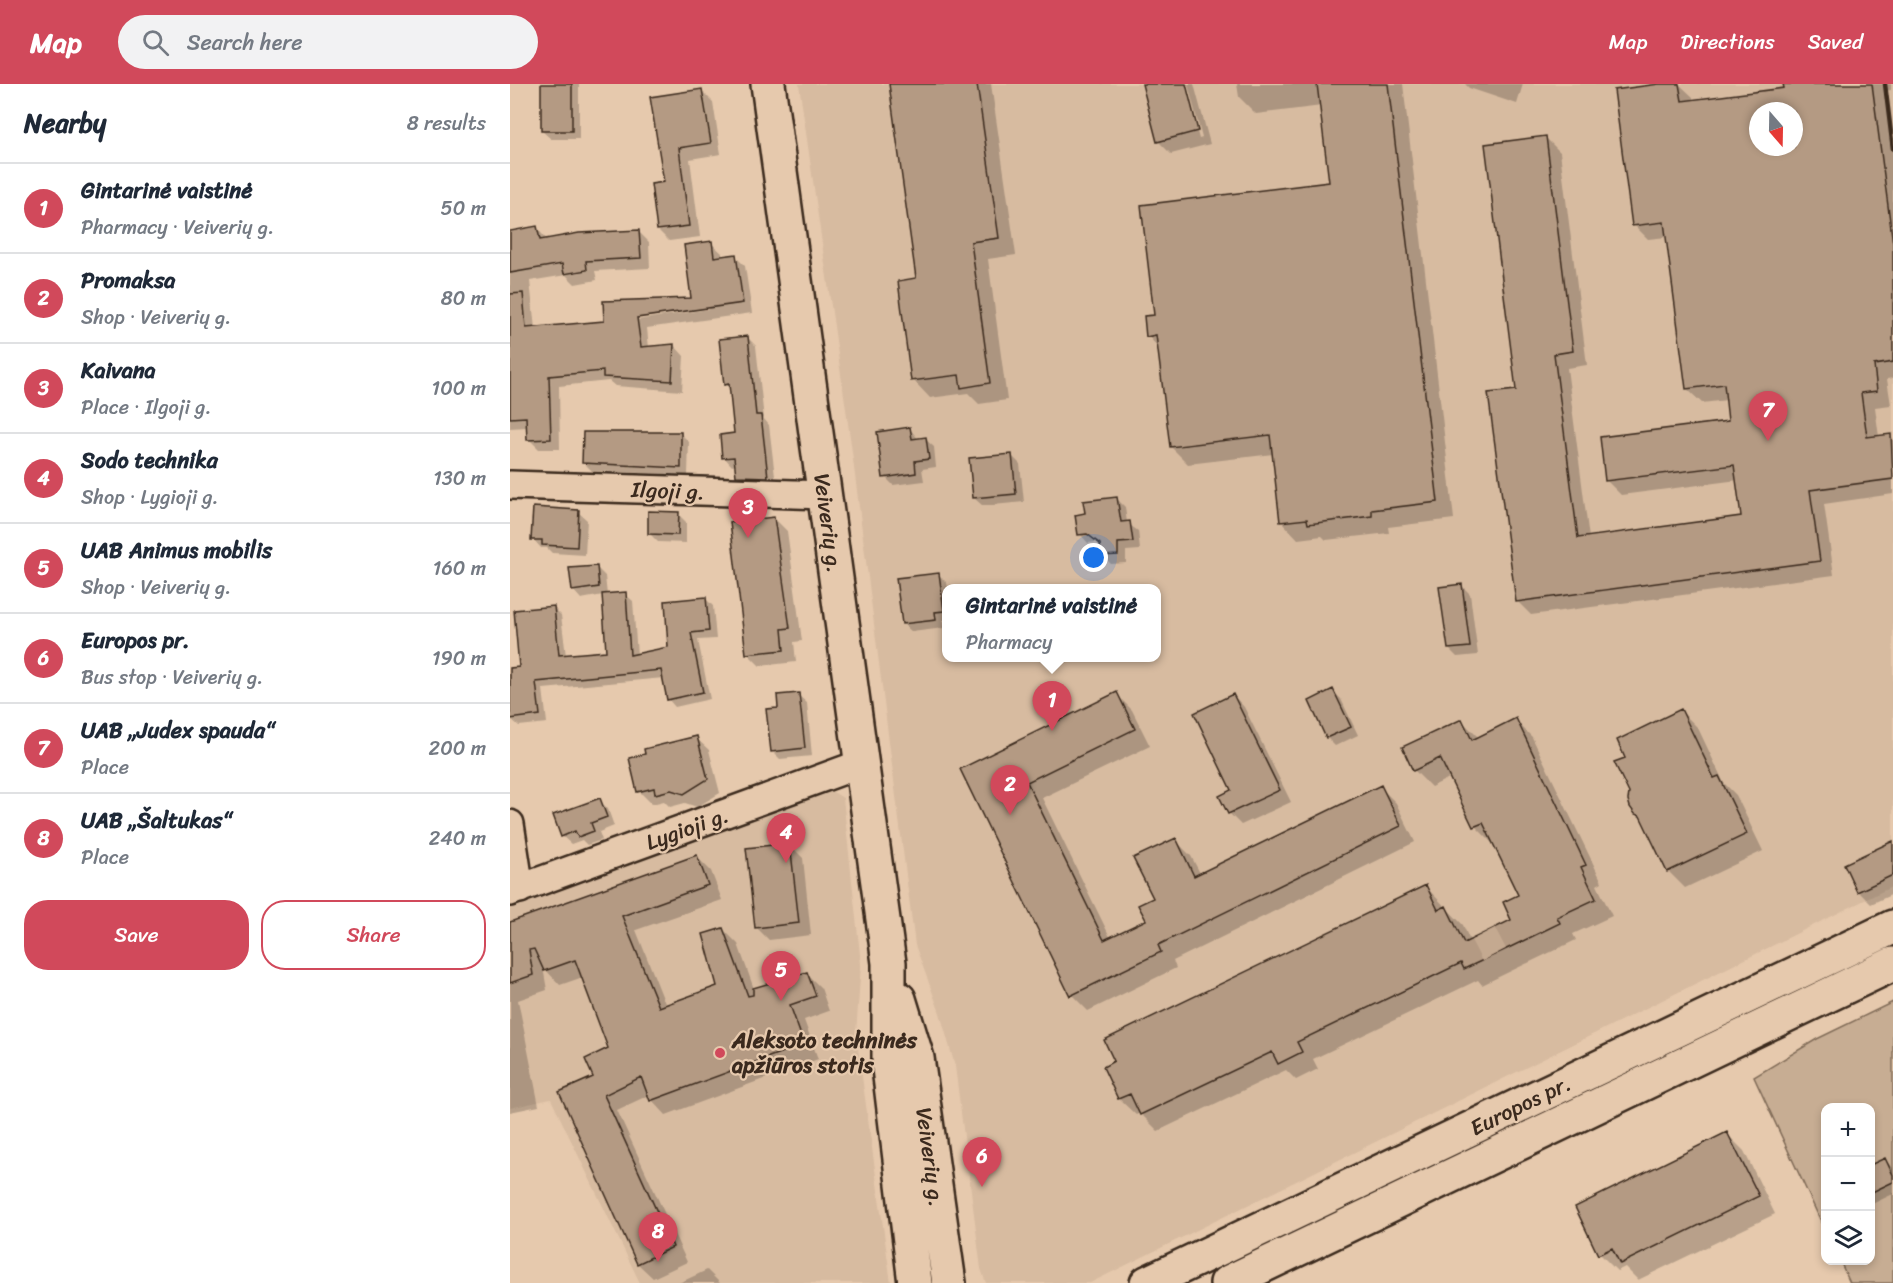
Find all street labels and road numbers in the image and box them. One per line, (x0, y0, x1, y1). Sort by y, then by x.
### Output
street label: Ilgoji g. (630, 470, 705, 511)
street label: Veiverių g. (802, 471, 855, 575)
street label: Lygioji g. (640, 795, 734, 861)
street label: Europos pr. (1463, 1064, 1578, 1147)
street label: Veiverių g. (904, 1105, 957, 1209)

